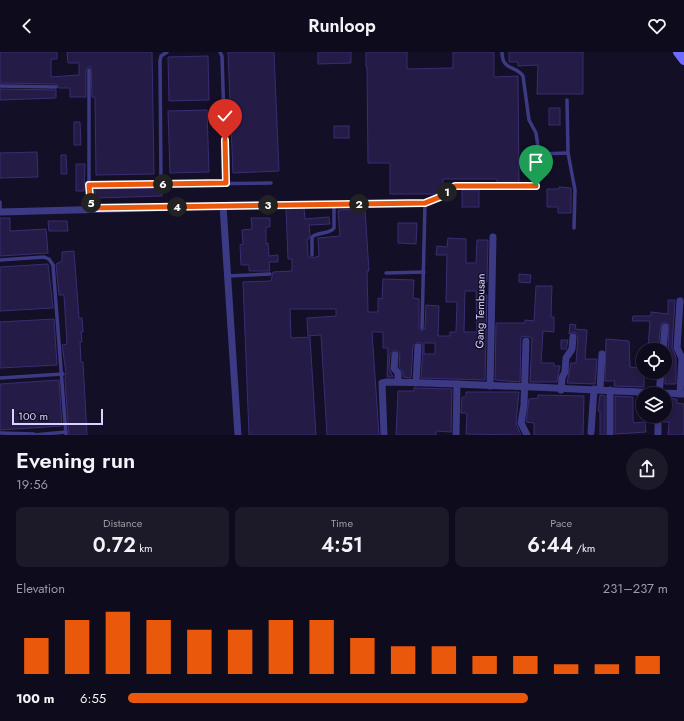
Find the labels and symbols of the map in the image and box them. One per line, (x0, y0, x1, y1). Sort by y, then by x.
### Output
pin (208, 99, 242, 140)
pin (519, 145, 553, 186)
pin: 6 (153, 174, 173, 194)
pin: 1 (437, 182, 457, 202)
pin: 5 (81, 193, 101, 213)
pin: 2 (349, 194, 369, 214)
pin: 3 (258, 195, 278, 215)
pin: 4 (167, 197, 187, 217)
street label: Gang Tembusan (471, 273, 489, 349)
scale bar (12, 407, 103, 426)

